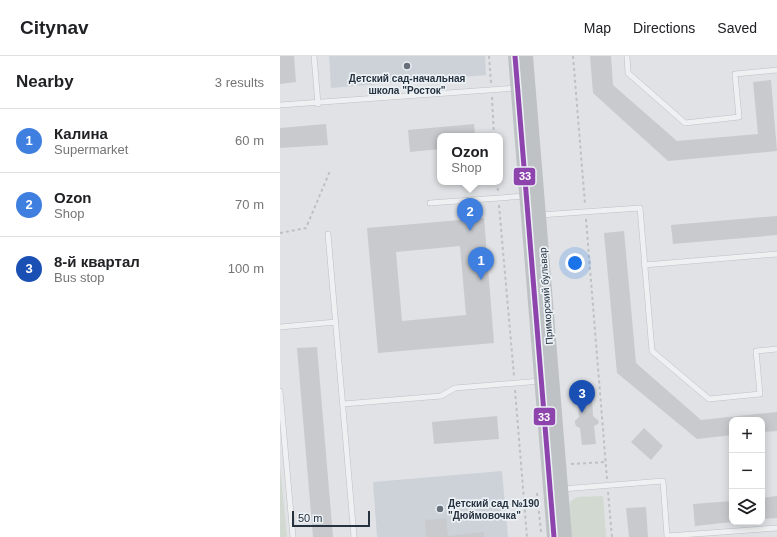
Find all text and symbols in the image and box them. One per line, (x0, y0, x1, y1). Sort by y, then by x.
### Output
text: Citynav (20, 17, 89, 38)
text: Map (584, 20, 611, 36)
text: Directions (633, 20, 695, 36)
text: Saved (717, 20, 757, 36)
marker: Детский сад-начальная школа "Росток" (402, 61, 412, 71)
text: Nearby (16, 72, 74, 91)
place label: Детский сад-начальная школа "Росток" (349, 73, 465, 96)
text: 3 results (215, 75, 264, 90)
text: Калина (54, 125, 108, 142)
text: 1 (25, 133, 33, 148)
text: 60 m (235, 133, 264, 148)
popup (437, 133, 503, 185)
text: Supermarket (54, 142, 128, 157)
text: Ozon (451, 143, 489, 160)
text: Shop (451, 160, 482, 175)
line badge: 33 (513, 167, 536, 186)
text: 33 (519, 170, 531, 182)
text: Ozon (54, 189, 92, 206)
text: 2 (25, 197, 33, 212)
text: 70 m (235, 197, 264, 212)
pin: 2 (457, 198, 483, 231)
text: Shop (54, 206, 84, 221)
pin: 1 (468, 247, 494, 280)
street label: Приморский бульвар (537, 247, 555, 345)
text: 8-й квартал (54, 253, 140, 270)
your location (565, 253, 585, 273)
text: 3 (25, 261, 33, 276)
text: 100 m (228, 261, 264, 276)
text: Bus stop (54, 270, 105, 285)
pin: 3 (569, 380, 595, 413)
line badge: 33 (533, 407, 556, 426)
text: 33 (538, 411, 550, 423)
map controls (729, 417, 765, 525)
button: + (729, 417, 765, 453)
button: − (729, 453, 765, 489)
button: layers (729, 489, 765, 525)
place label: Детский сад №190 "Дюймовочка" (448, 498, 540, 521)
marker: Детский сад №190 "Дюймовочка" (435, 504, 445, 514)
scale bar (292, 509, 370, 528)
text: 50 m (298, 512, 322, 524)

